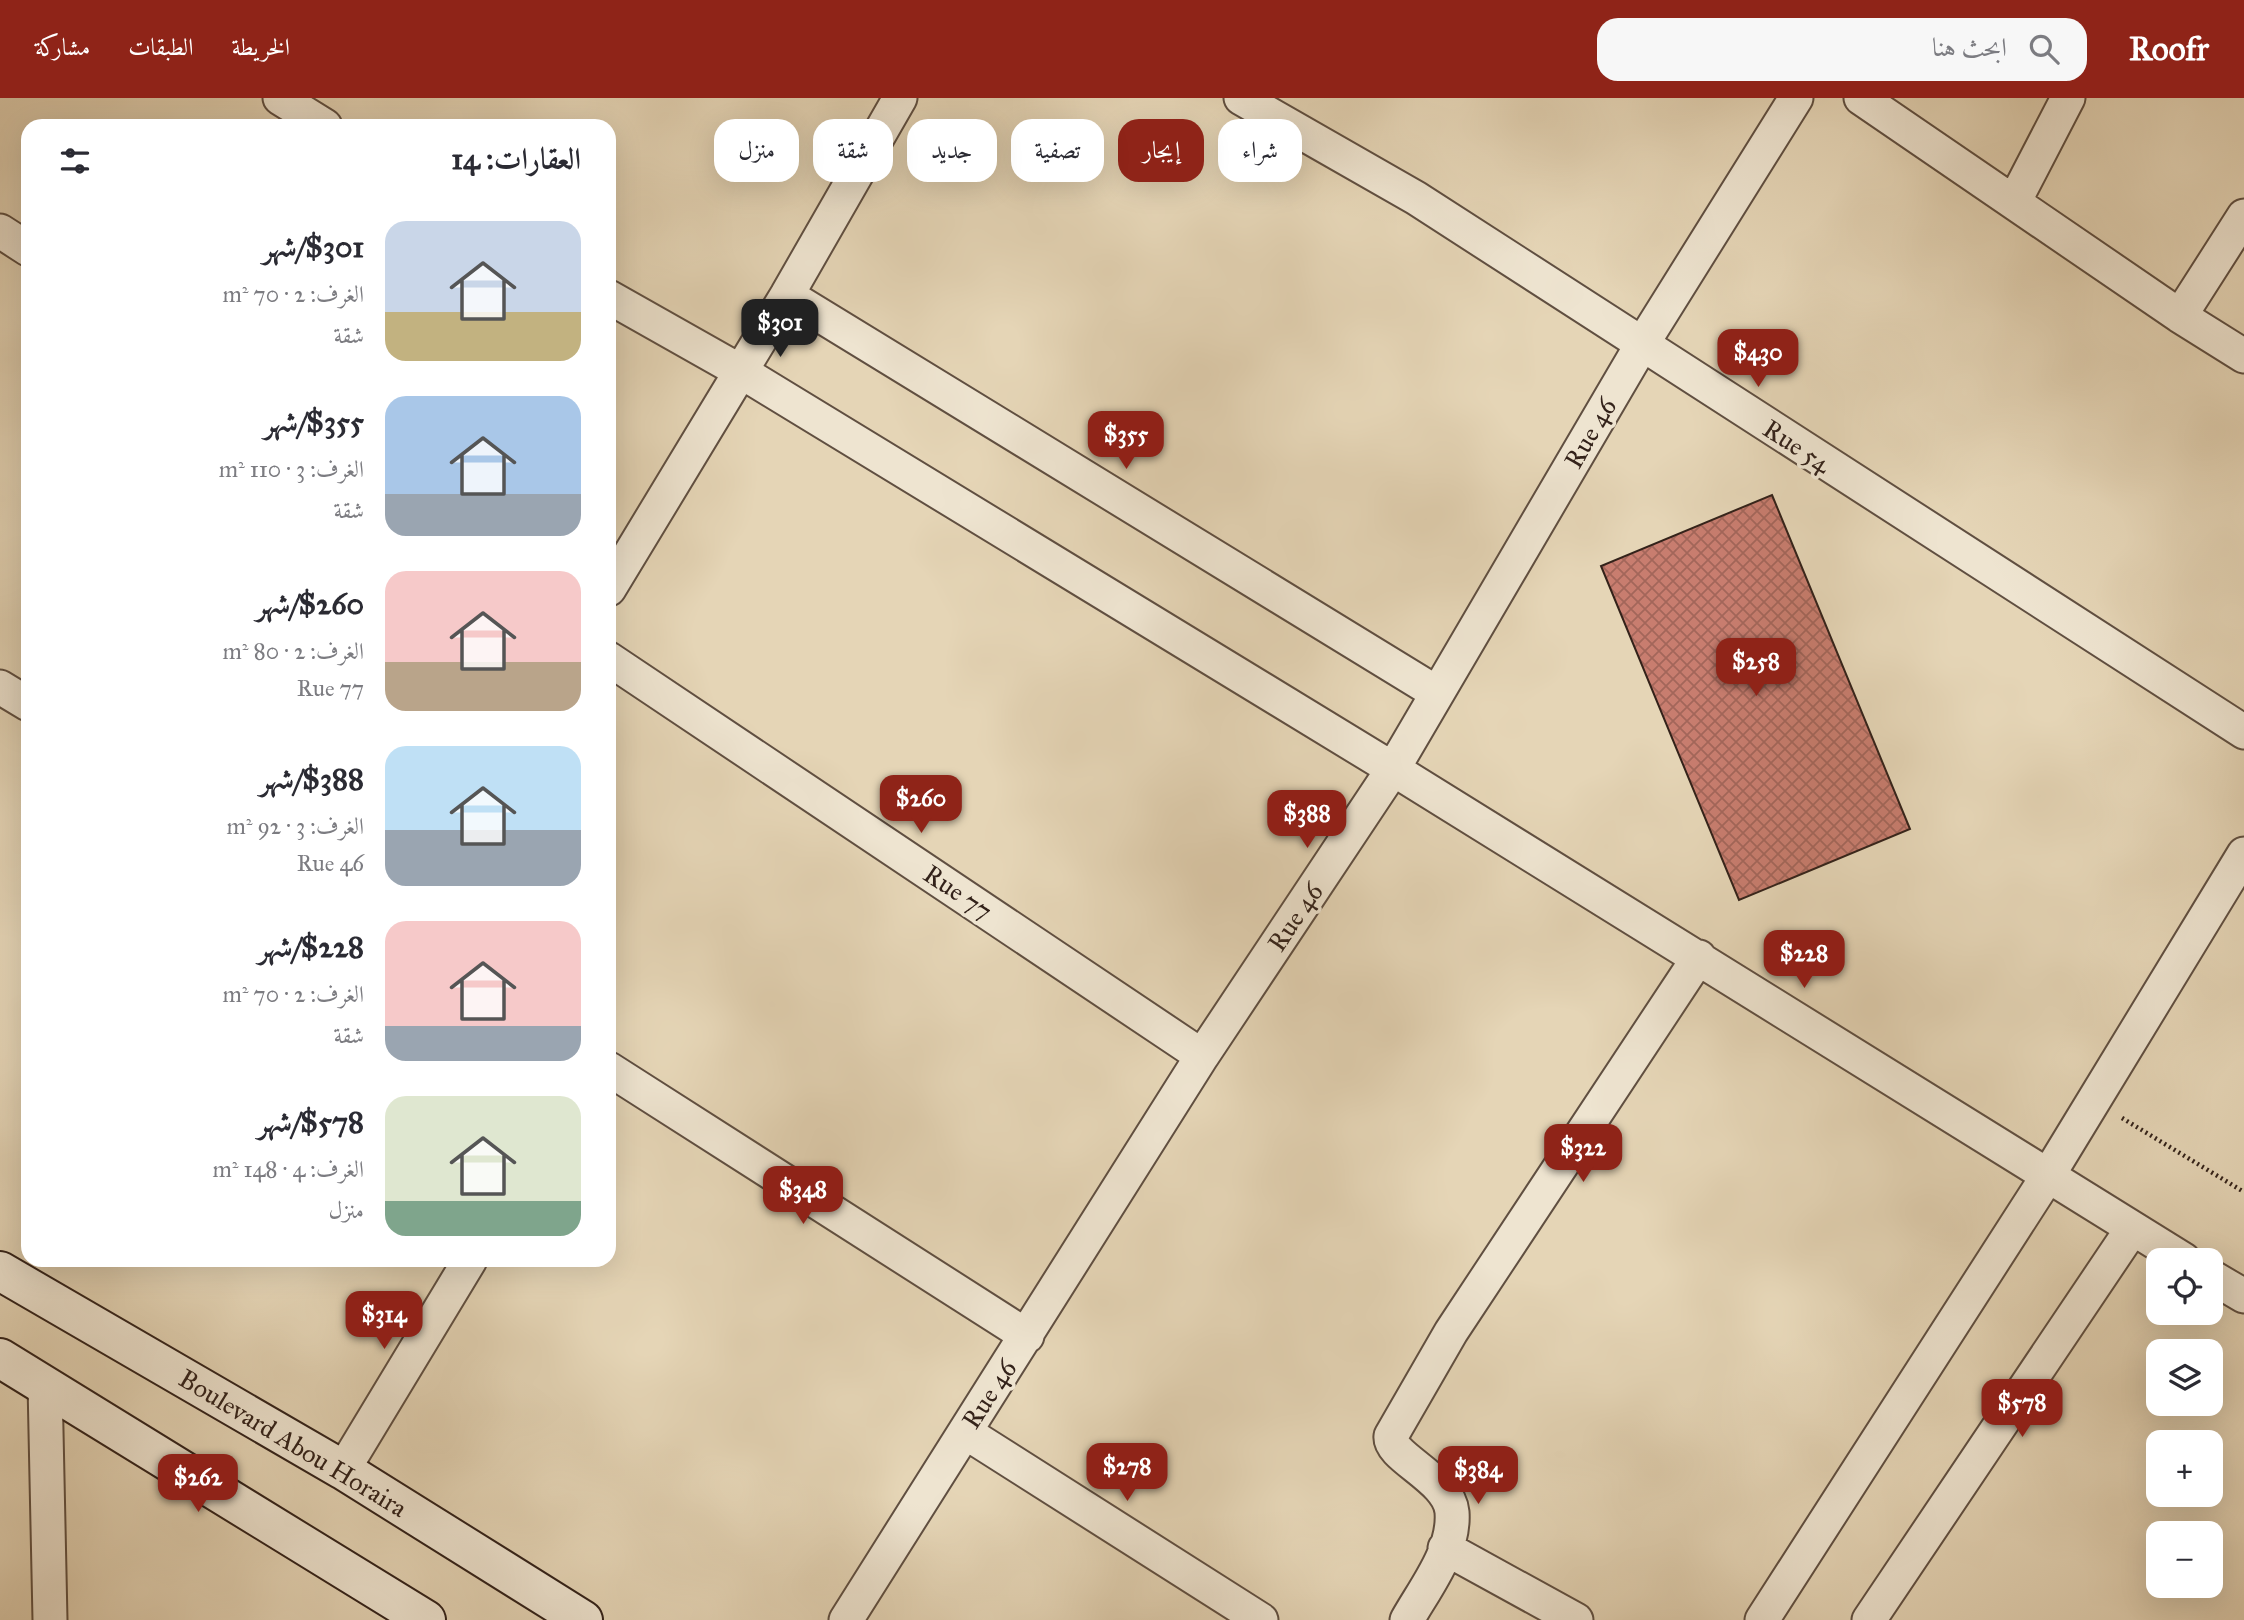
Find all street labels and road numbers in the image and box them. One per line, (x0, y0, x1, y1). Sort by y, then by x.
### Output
street label: Rue 46 (1557, 391, 1623, 474)
street label: Rue 54 (1757, 412, 1837, 480)
street label: Rue 77 (918, 857, 998, 927)
street label: Rue 46 (1260, 876, 1330, 958)
street label: Rue 46 (955, 1353, 1024, 1435)
street label: Boulevard Abou Horaira (173, 1362, 413, 1524)

